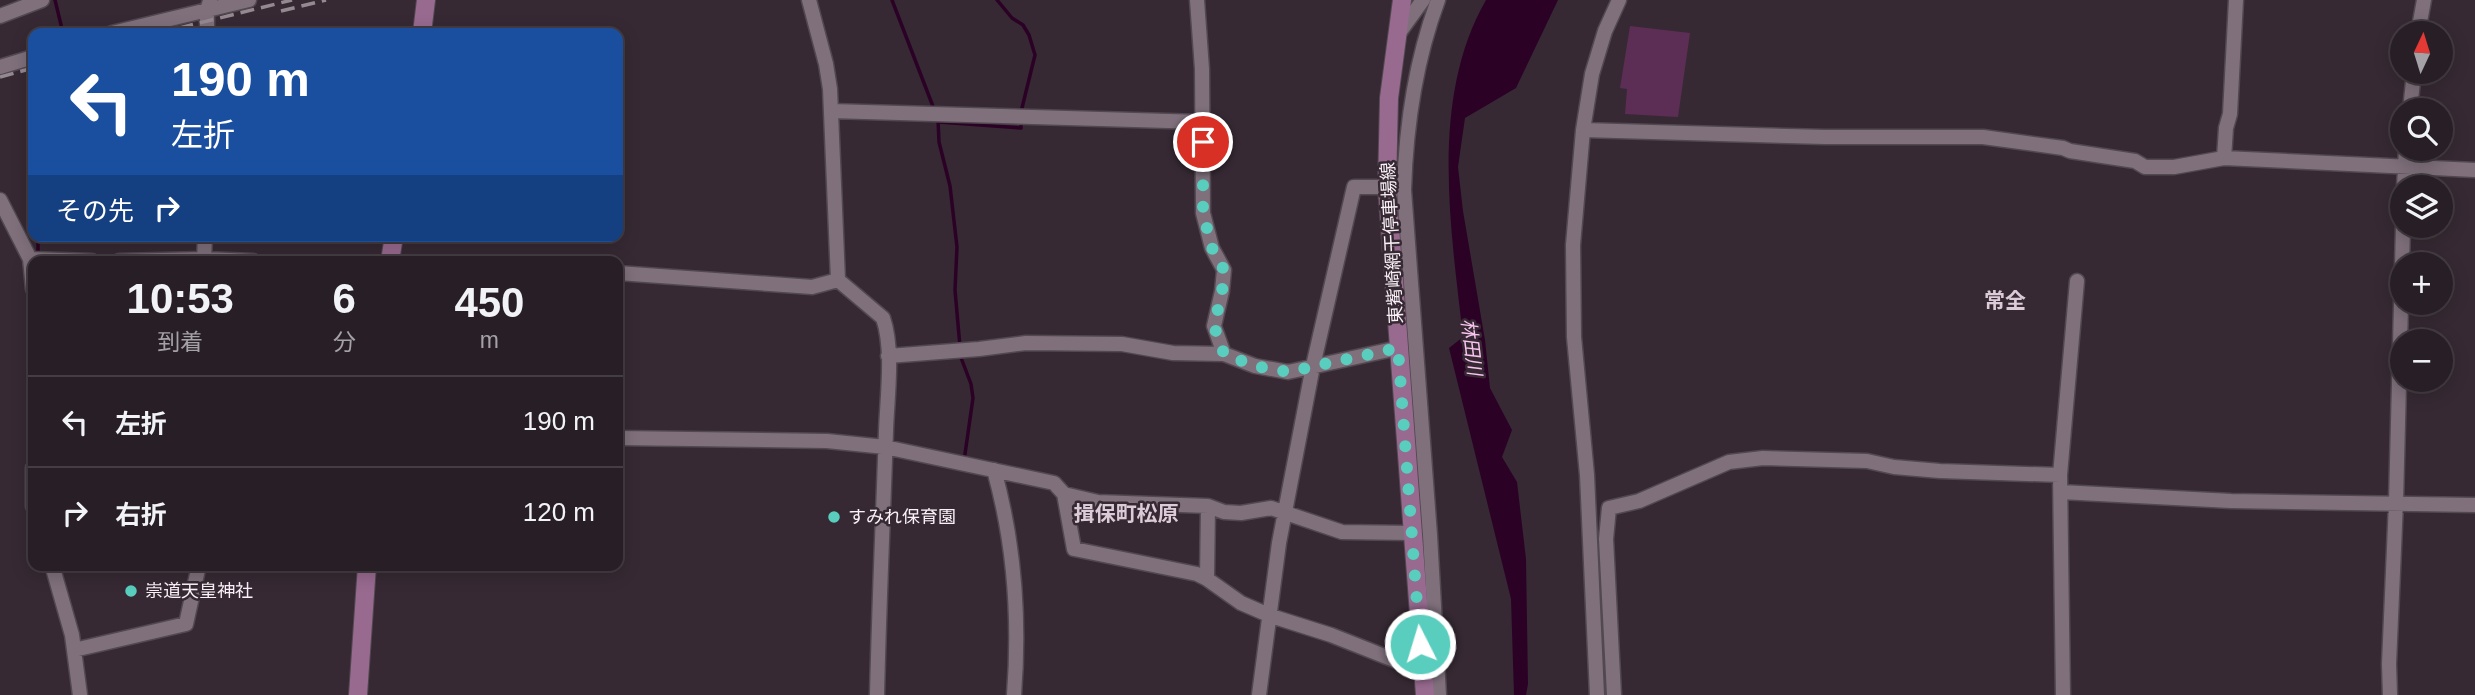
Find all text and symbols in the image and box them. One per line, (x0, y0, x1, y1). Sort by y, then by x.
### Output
north arrow (2390, 21, 2454, 84)
map controls (2390, 21, 2453, 392)
text: 190 m (171, 52, 310, 106)
icon: left (56, 56, 147, 147)
button: search (2390, 98, 2453, 161)
pin (1173, 112, 1233, 172)
text: 左折 (171, 117, 235, 153)
icon: arrive (1184, 123, 1222, 161)
street label: 東觜崎網干停車場線 (1378, 162, 1406, 324)
button: layers (2390, 175, 2453, 238)
icon: right (148, 189, 186, 227)
text: その先 (56, 196, 134, 226)
button: + (2390, 252, 2453, 315)
text: 10:53 (127, 275, 234, 322)
text: 6 (332, 275, 356, 322)
text: 450 (454, 279, 524, 326)
district label: 常全 (1984, 289, 2026, 312)
water label: 林田川 (1458, 317, 1486, 379)
text: m (480, 327, 499, 353)
text: 到着 (157, 329, 203, 355)
text: 分 (333, 329, 356, 355)
button: − (2390, 329, 2453, 392)
icon: left (56, 403, 94, 441)
text: 190 m (523, 406, 595, 436)
text: 左折 (115, 409, 167, 439)
icon: right (56, 494, 94, 532)
text: 120 m (523, 497, 595, 527)
text: 右折 (115, 500, 167, 530)
district label: 揖保町松原 (1074, 502, 1179, 525)
place label: すみれ保育園 (848, 507, 956, 527)
marker: すみれ保育園 (826, 509, 842, 525)
place label: 崇道天皇神社 (145, 581, 253, 601)
marker: 崇道天皇神社 (123, 583, 139, 599)
position arrow (1383, 607, 1457, 681)

